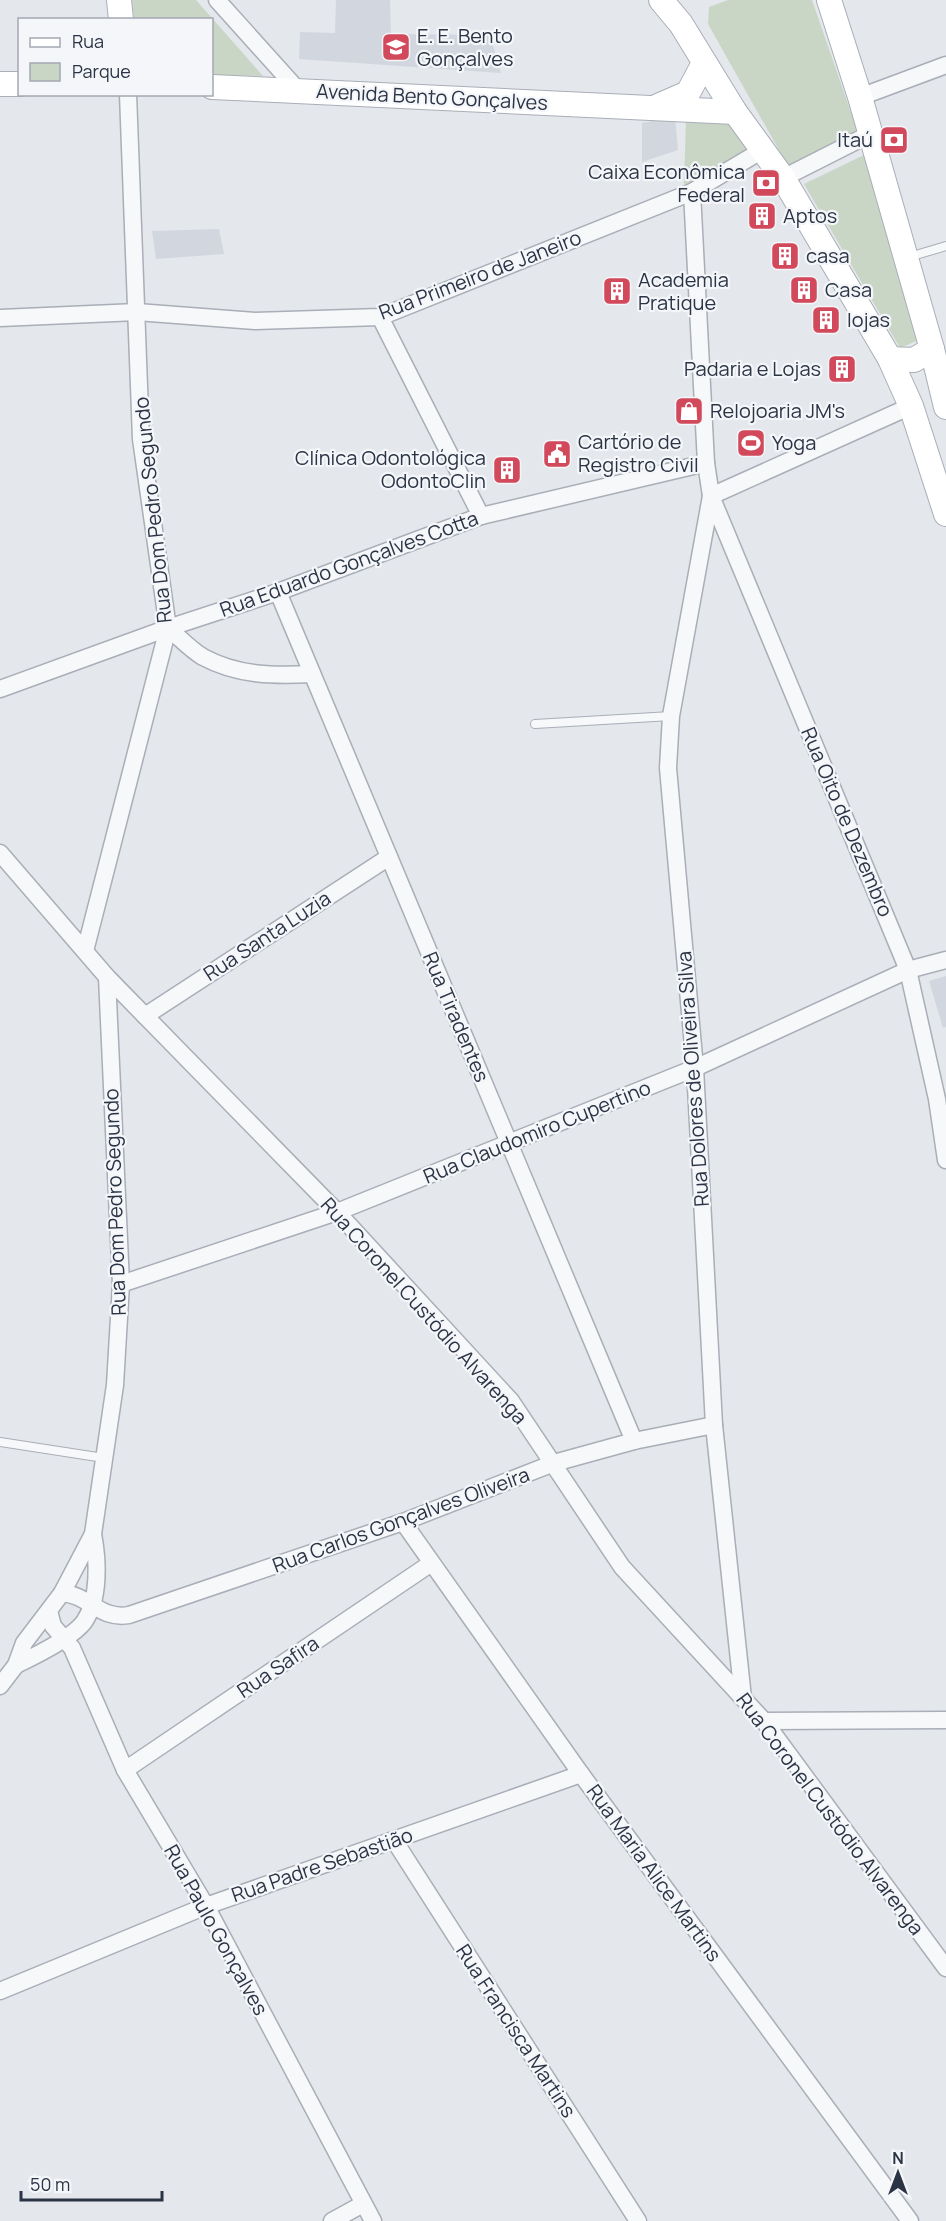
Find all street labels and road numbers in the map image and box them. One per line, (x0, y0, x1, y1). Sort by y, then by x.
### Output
street label: Avenida Bento Gonçalves (315, 77, 549, 116)
street label: Rua Primeiro de Janeiro (375, 223, 585, 326)
street label: Rua Dom Pedro Segundo (127, 395, 178, 625)
street label: Rua Eduardo Gonçalves Cotta (216, 504, 482, 623)
street label: Rua Oito de Dezembro (795, 723, 900, 921)
street label: Rua Santa Luzia (198, 884, 336, 987)
street label: Rua Tiradentes (417, 948, 496, 1086)
street label: Rua Dolores de Oliveira Silva (670, 950, 715, 1208)
street label: Rua Claudomiro Cupertino (419, 1073, 655, 1190)
street label: Rua Dom Pedro Segundo (97, 1088, 132, 1316)
street label: Rua Coronel Custódio Alvarenga (315, 1191, 534, 1430)
street label: Rua Carlos Gonçalves Oliveira (269, 1460, 533, 1579)
street label: Rua Safira (232, 1629, 324, 1704)
street label: Rua Coronel Custódio Alvarenga (730, 1687, 930, 1940)
street label: Rua Maria Alice Martins (581, 1779, 728, 1967)
street label: Rua Padre Sebastião (228, 1821, 416, 1908)
street label: Rua Paulo Gonçalves (158, 1840, 275, 2020)
street label: Rua Francisca Martins (450, 1939, 583, 2123)

